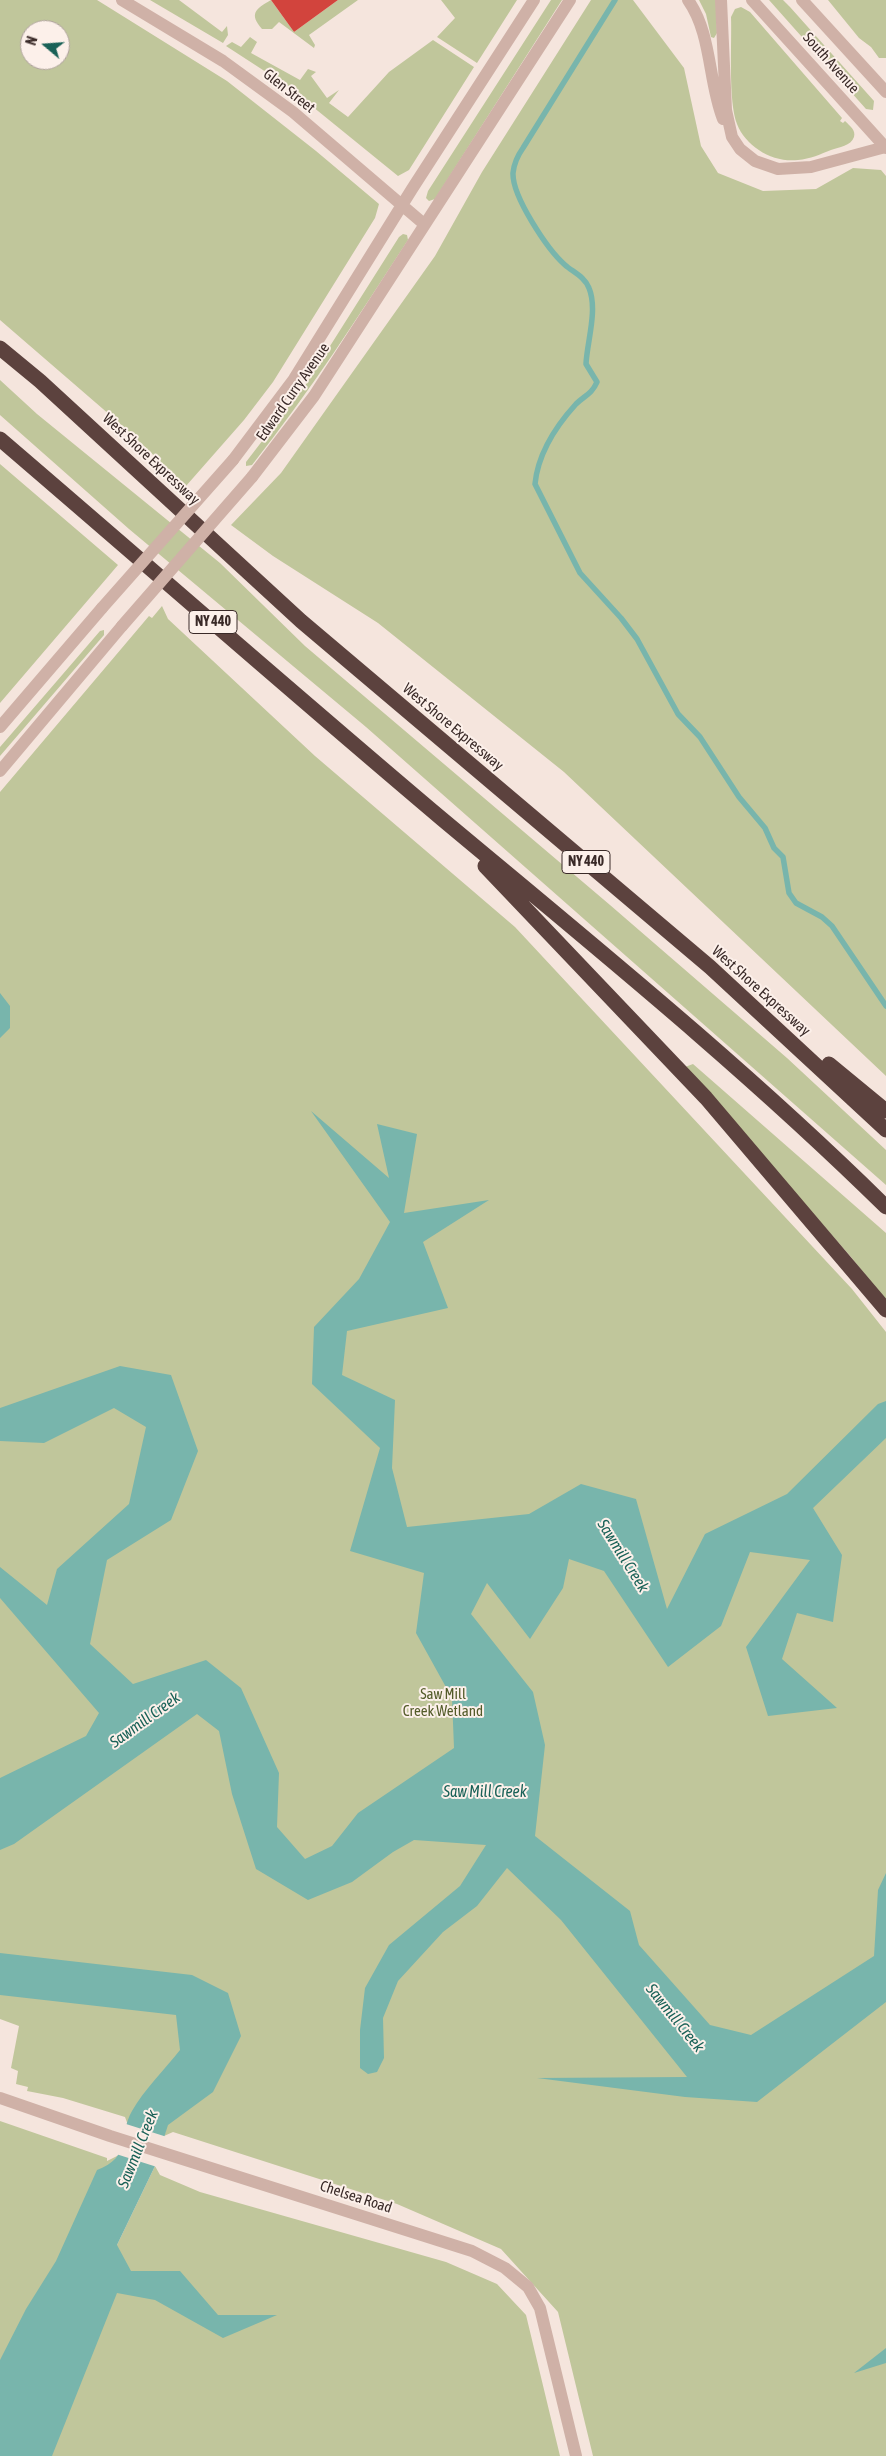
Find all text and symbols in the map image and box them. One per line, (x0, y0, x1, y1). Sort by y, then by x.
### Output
north arrow (20, 20, 70, 70)
street label: South Avenue (799, 29, 863, 97)
text: N (23, 34, 41, 47)
street label: Glen Street (259, 65, 319, 117)
street label: Edward Curry Avenue (253, 340, 333, 444)
street label: West Shore Expressway (99, 409, 203, 509)
road number: NY 440 (189, 610, 237, 634)
street label: West Shore Expressway (399, 680, 507, 774)
road number: NY 440 (562, 850, 610, 874)
street label: West Shore Expressway (708, 942, 814, 1040)
water label: Sawmill Creek (593, 1516, 653, 1596)
park label: Saw Mill Creek Wetland (403, 1685, 483, 1720)
water label: Sawmill Creek (106, 1688, 184, 1752)
water label: Saw Mill Creek (443, 1782, 527, 1802)
water label: Sawmill Creek (642, 1980, 708, 2056)
water label: Sawmill Creek (114, 2107, 162, 2191)
street label: Chelsea Road (318, 2177, 394, 2217)

